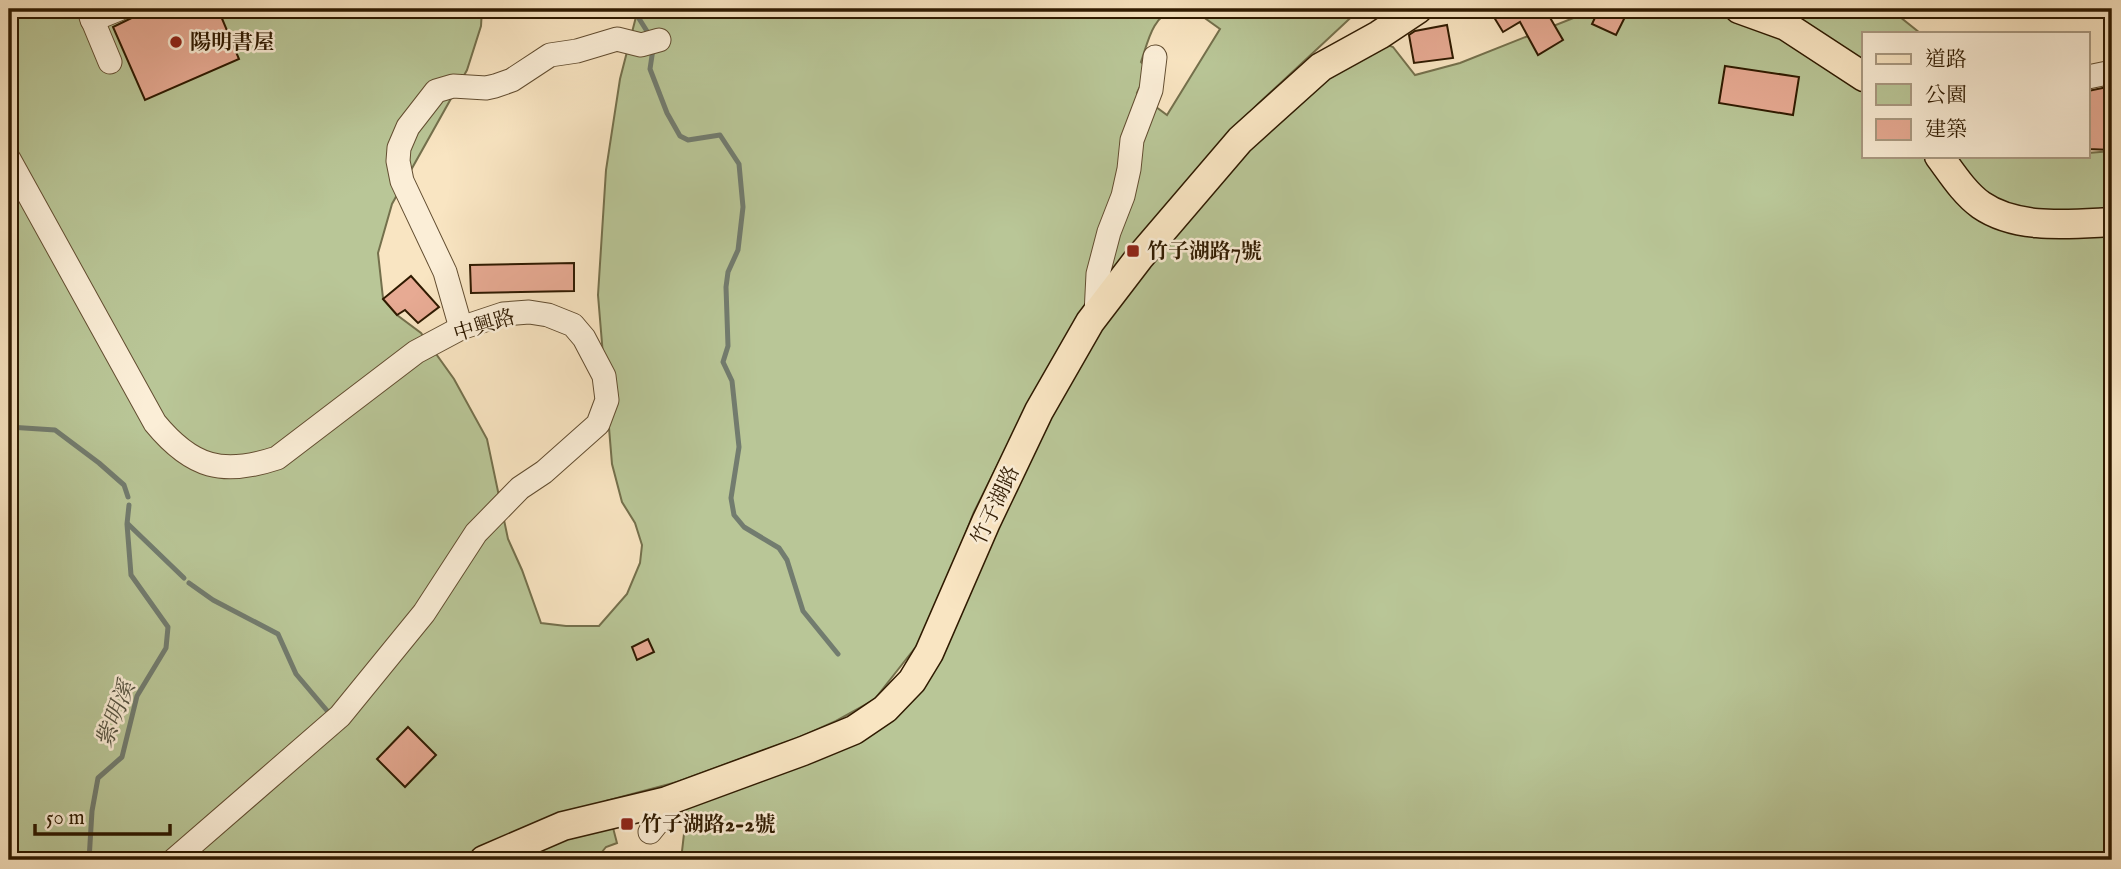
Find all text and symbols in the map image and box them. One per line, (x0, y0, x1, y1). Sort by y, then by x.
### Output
place label: 陽明書屋 (190, 30, 274, 57)
legend (1862, 32, 2090, 158)
marker: 陽明書屋 (168, 34, 184, 50)
text: 道路 (1925, 47, 1967, 74)
text: 公園 (1925, 83, 1967, 110)
text: 建築 (1925, 117, 1967, 144)
place label: 竹子湖路7號 (1147, 239, 1262, 266)
marker: 竹子湖路7號 (1125, 243, 1141, 259)
street label: 中興路 (450, 304, 519, 349)
street label: 竹子湖路 (966, 462, 1026, 549)
water label: 紫明溪 (90, 674, 143, 752)
scale bar (35, 792, 170, 836)
text: 50 m (46, 805, 85, 832)
place label: 竹子湖路2-2號 (641, 812, 775, 839)
marker: 竹子湖路2-2號 (619, 816, 635, 832)

